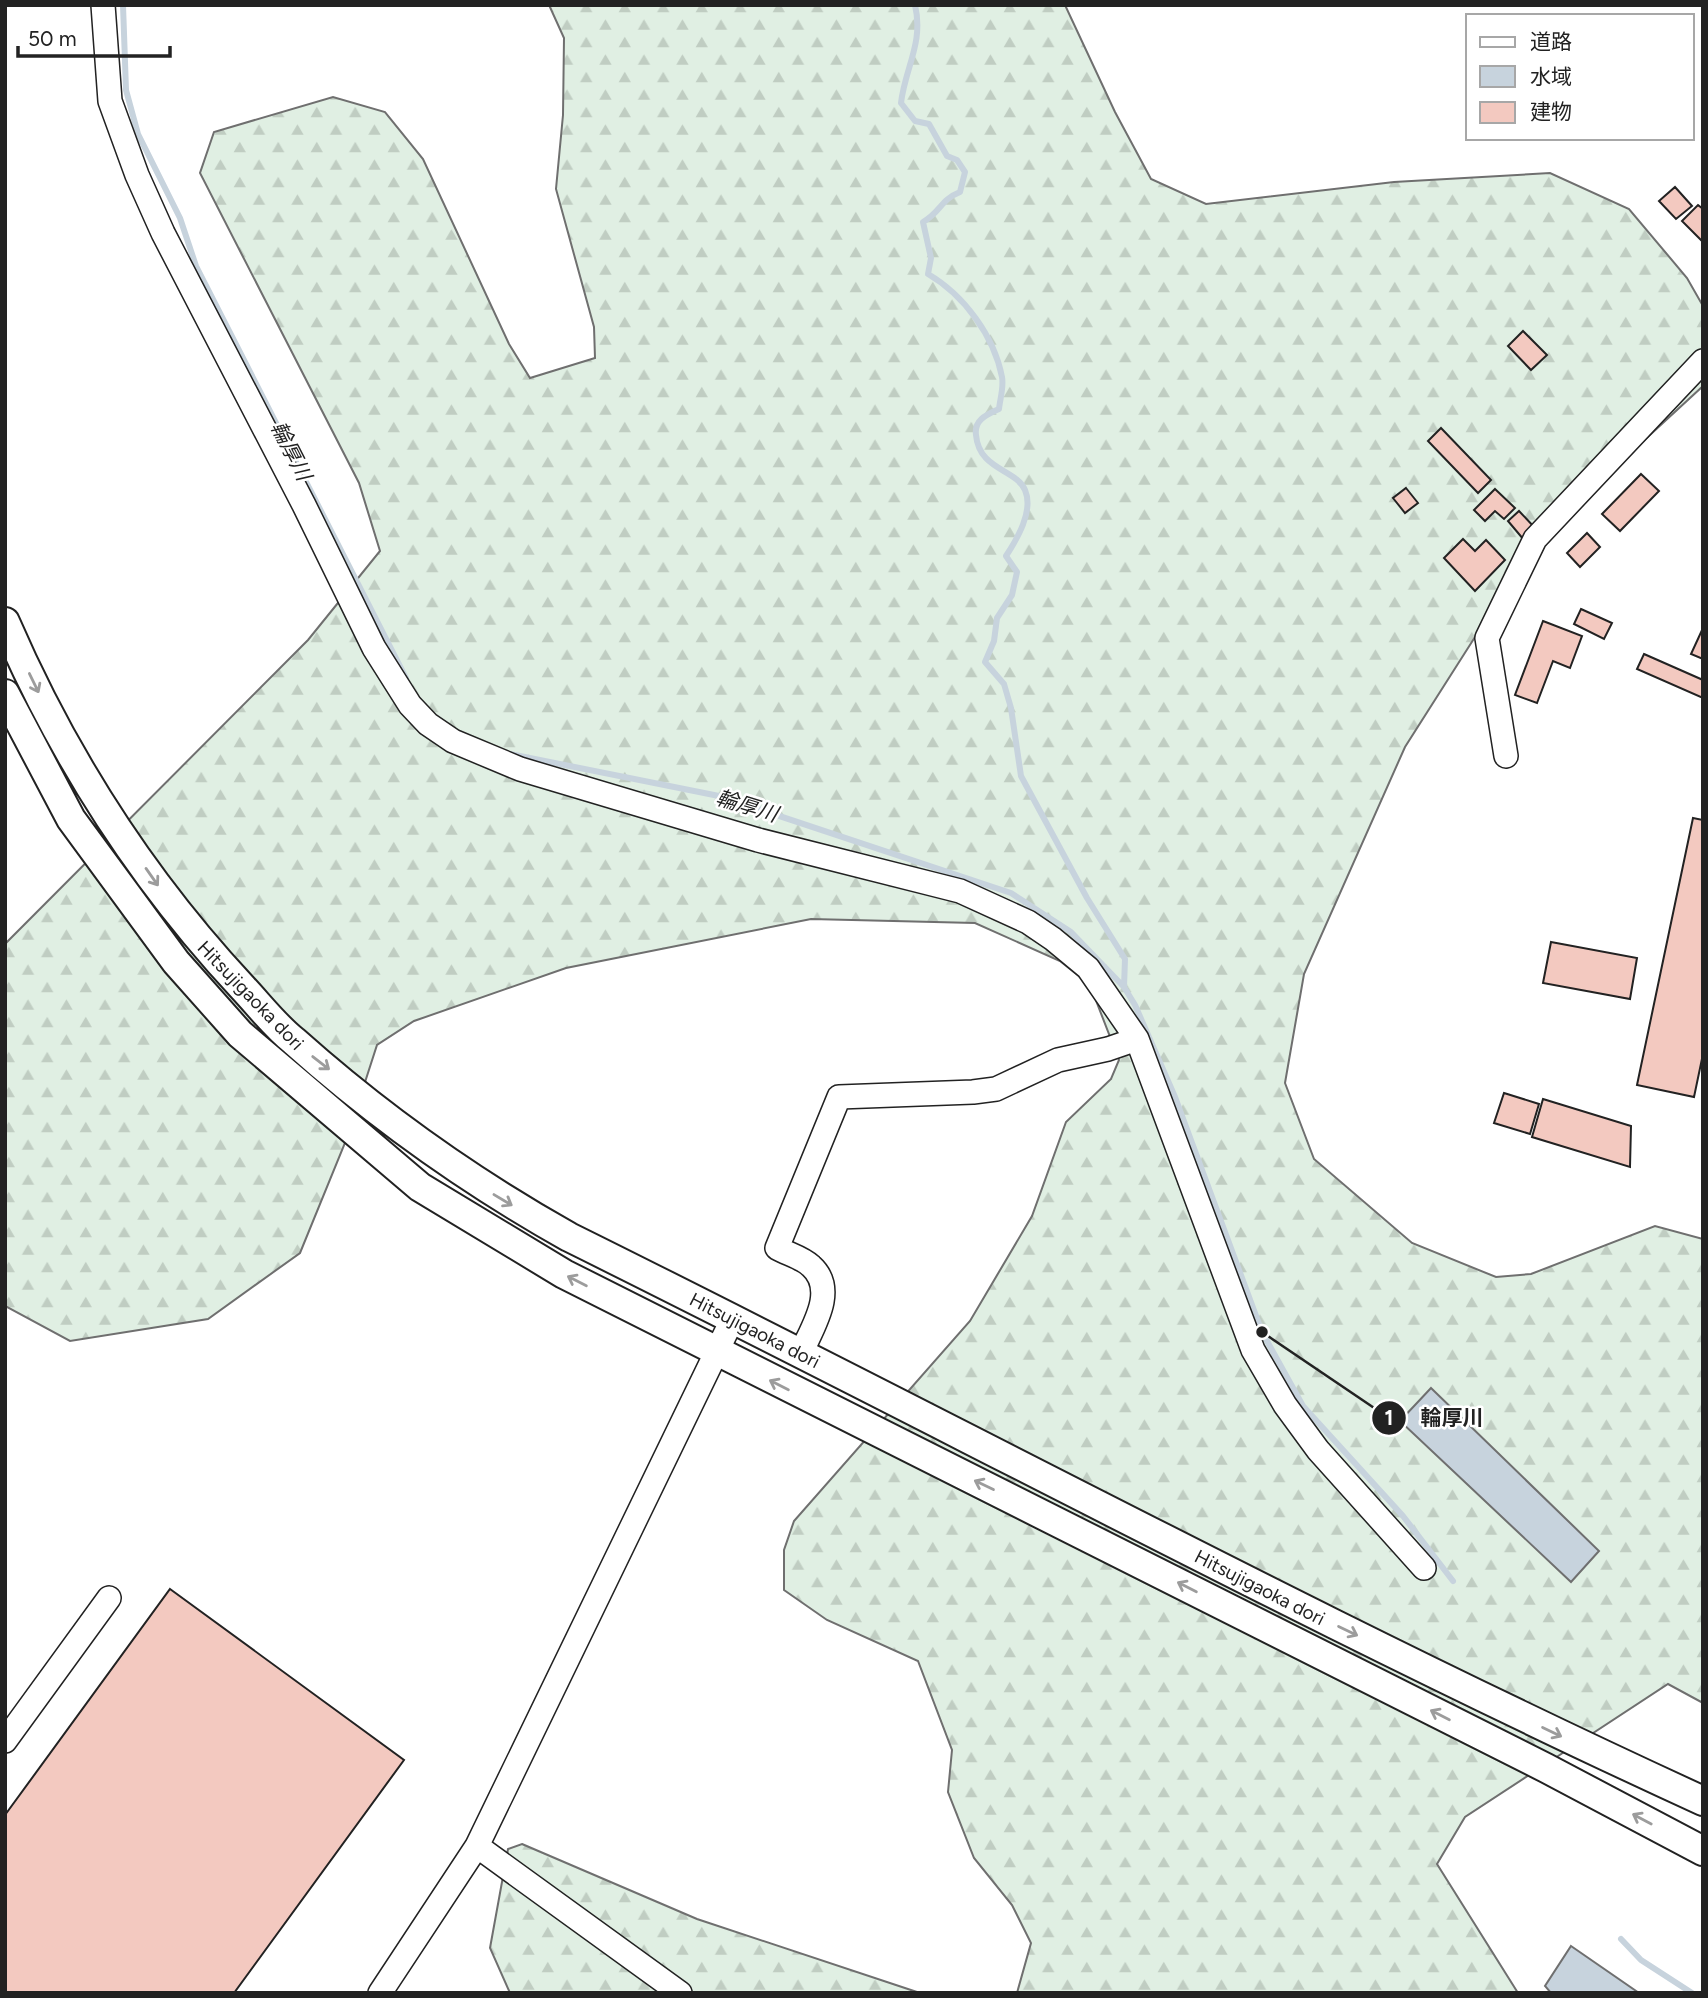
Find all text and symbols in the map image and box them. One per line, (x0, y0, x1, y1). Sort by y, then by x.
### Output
scale bar (18, 14, 170, 58)
legend (1466, 14, 1694, 140)
text: 50 m (28, 26, 77, 51)
text: 道路 (1530, 29, 1572, 54)
text: 水域 (1530, 64, 1572, 89)
text: 建物 (1530, 99, 1572, 124)
water label: 輪厚川 (266, 417, 318, 486)
one-way arrow (28, 672, 41, 693)
water label: 輪厚川 (713, 784, 783, 827)
one-way arrow (145, 867, 159, 886)
street label: Hitsujigaoka dori (193, 936, 309, 1055)
one-way arrow (311, 1056, 330, 1071)
one-way arrow (492, 1193, 512, 1207)
one-way arrow (567, 1274, 588, 1287)
street label: Hitsujigaoka dori (686, 1288, 824, 1373)
one-way arrow (770, 1377, 790, 1391)
callout: 輪厚川 (1371, 1397, 1497, 1439)
text: 1 (1385, 1405, 1393, 1430)
text: 輪厚川 (1421, 1405, 1484, 1430)
one-way arrow (974, 1478, 995, 1492)
street label: Hitsujigaoka dori (1191, 1545, 1329, 1630)
one-way arrow (1177, 1579, 1198, 1593)
one-way arrow (1337, 1625, 1358, 1639)
one-way arrow (1430, 1707, 1451, 1721)
one-way arrow (1541, 1726, 1562, 1739)
one-way arrow (1633, 1812, 1653, 1826)

